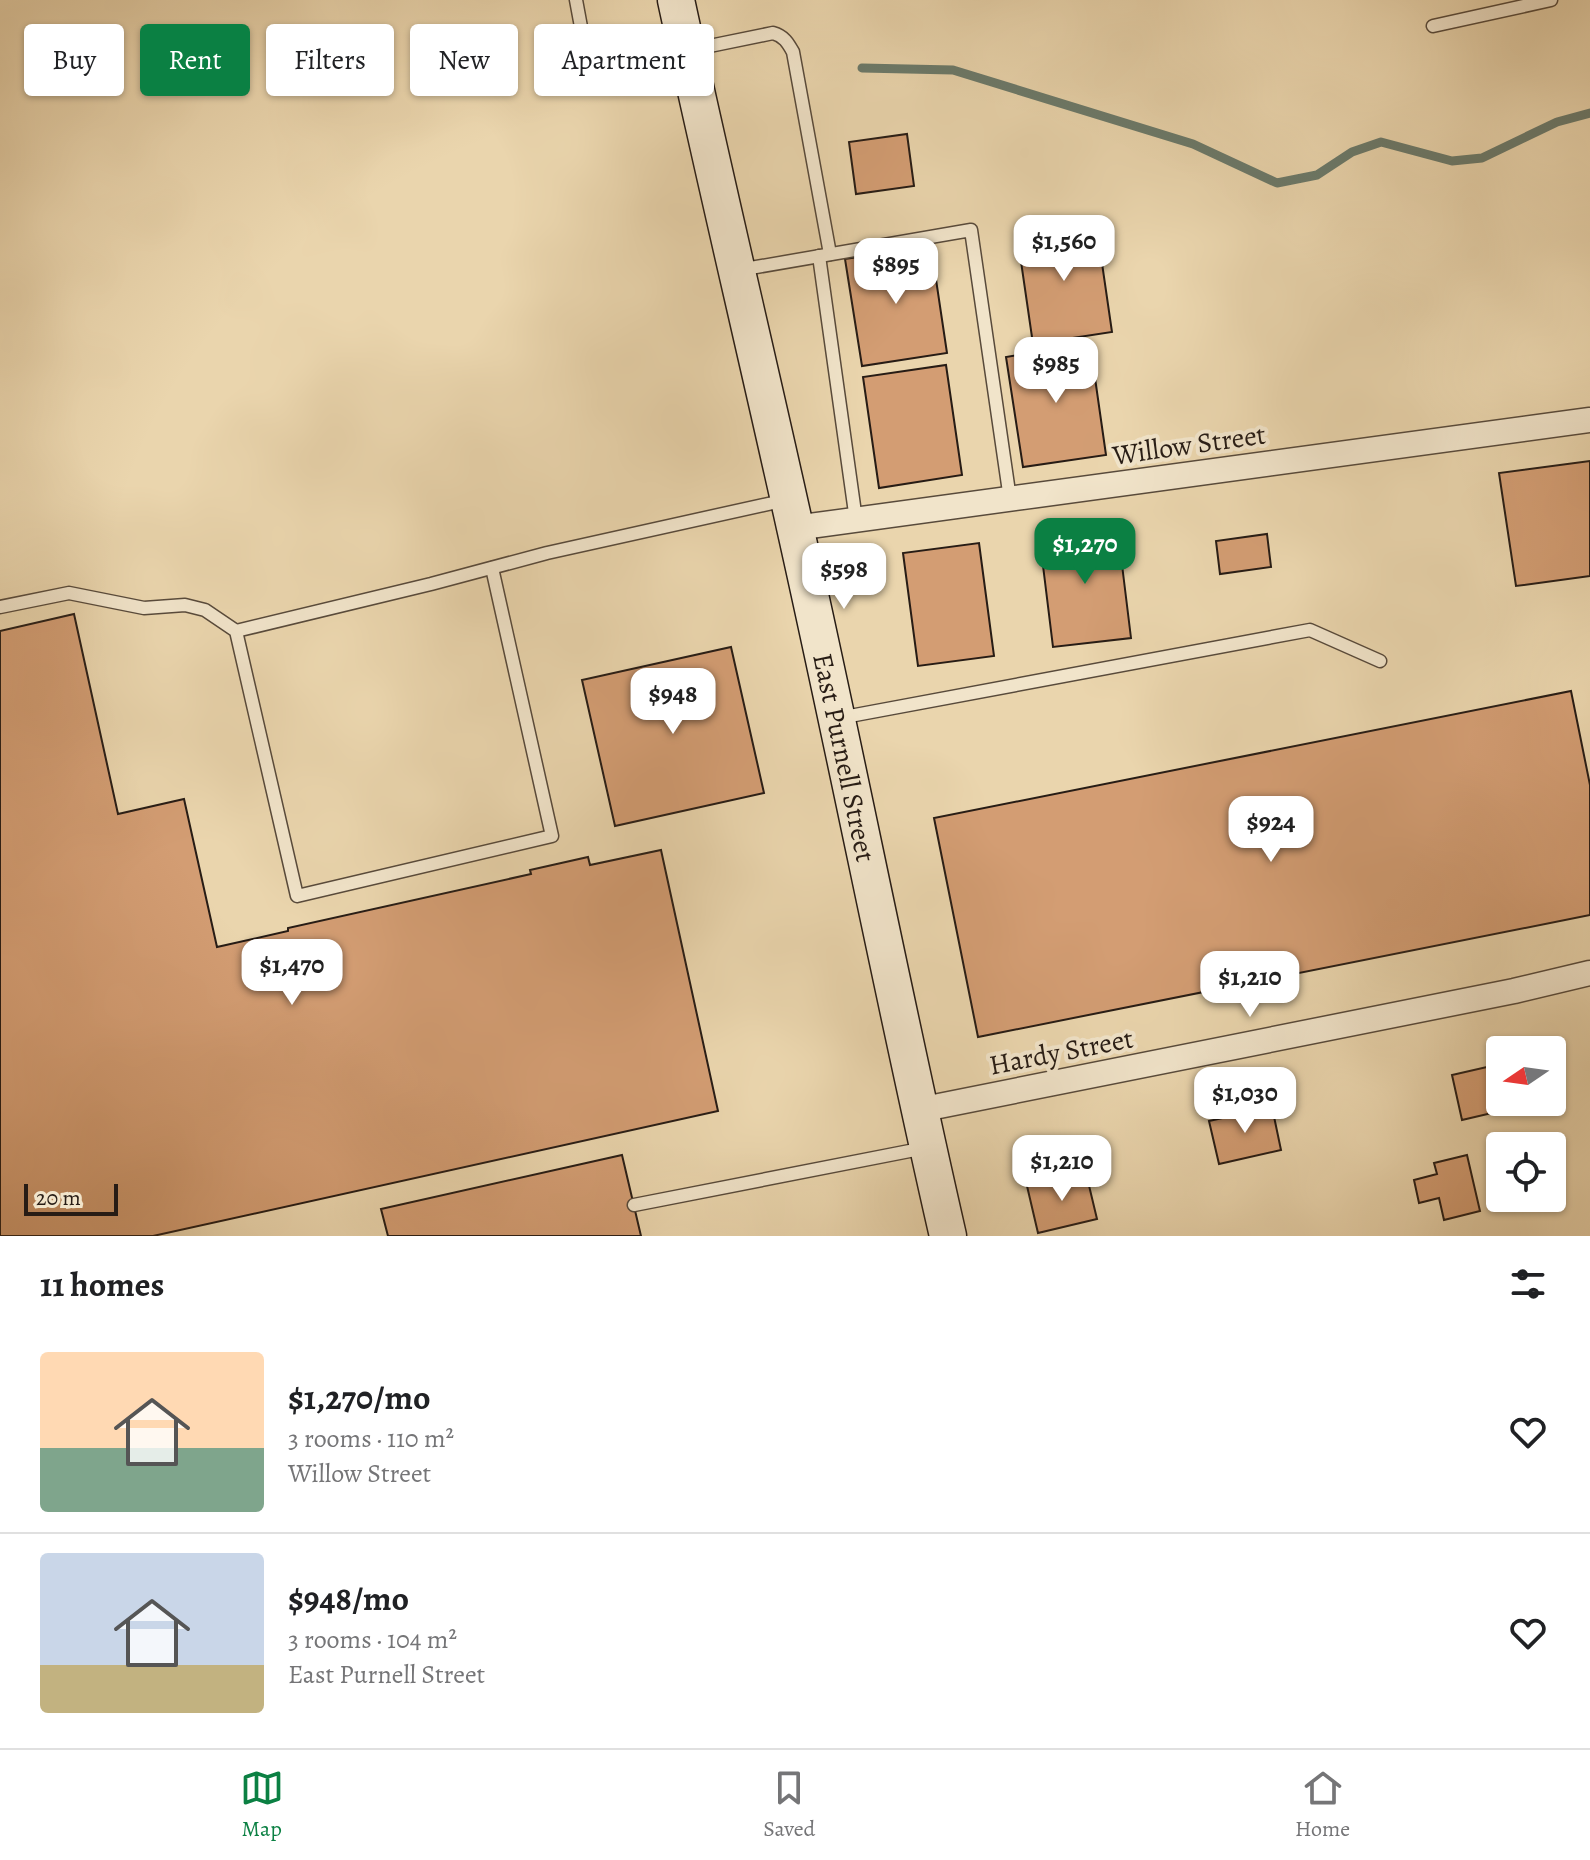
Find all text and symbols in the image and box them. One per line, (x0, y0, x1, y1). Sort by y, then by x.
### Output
chip: Buy (24, 24, 124, 96)
chip: Rent (140, 24, 250, 96)
chip: Filters (266, 24, 394, 96)
chip: New (410, 24, 518, 96)
chip: Apartment (534, 24, 714, 96)
pin: $1,560 (999, 215, 1129, 283)
text: $1,560 (1032, 223, 1096, 258)
pin: $895 (849, 238, 943, 306)
text: $895 (872, 246, 920, 281)
pin: $985 (1009, 337, 1103, 405)
text: $985 (1032, 345, 1080, 380)
street label: Willow Street (1109, 415, 1268, 475)
pin: $1,270 (1020, 518, 1150, 586)
text: $1,270 (1052, 526, 1118, 561)
pin: $598 (797, 543, 891, 611)
text: $598 (820, 551, 868, 586)
street label: East Purnell Street (803, 650, 884, 865)
pin: $948 (626, 668, 720, 736)
text: $948 (649, 676, 697, 711)
pin: $924 (1224, 796, 1318, 864)
text: $924 (1247, 804, 1295, 839)
pin: $1,470 (227, 939, 357, 1007)
text: $1,470 (260, 947, 324, 982)
pin: $1,210 (1185, 951, 1315, 1019)
text: $1,210 (1218, 959, 1282, 994)
street label: Hardy Street (986, 1019, 1136, 1085)
north arrow (1486, 1036, 1566, 1116)
map controls (1486, 1036, 1566, 1212)
pin: $1,030 (1180, 1067, 1310, 1135)
text: $1,030 (1212, 1075, 1278, 1110)
button: locate (1486, 1132, 1566, 1212)
pin: $1,210 (997, 1135, 1127, 1203)
text: $1,210 (1030, 1143, 1094, 1178)
scale bar (24, 1180, 118, 1216)
text: 20 m (36, 1183, 81, 1213)
text: 11 homes (40, 1261, 164, 1308)
icon: filters (1506, 1262, 1550, 1306)
text: $1,270/mo (288, 1374, 430, 1421)
icon: home (104, 1384, 200, 1480)
icon: heart (1506, 1410, 1550, 1454)
text: 3 rooms · 110 m² (288, 1421, 454, 1456)
text: Willow Street (288, 1456, 431, 1491)
text: $948/mo (288, 1575, 409, 1622)
icon: home (104, 1585, 200, 1681)
icon: heart (1506, 1611, 1550, 1655)
text: 3 rooms · 104 m² (288, 1622, 457, 1657)
text: East Purnell Street (288, 1657, 485, 1692)
tab: Map (240, 1766, 284, 1844)
tab: Saved (763, 1766, 815, 1844)
tab: Home (1295, 1766, 1350, 1844)

